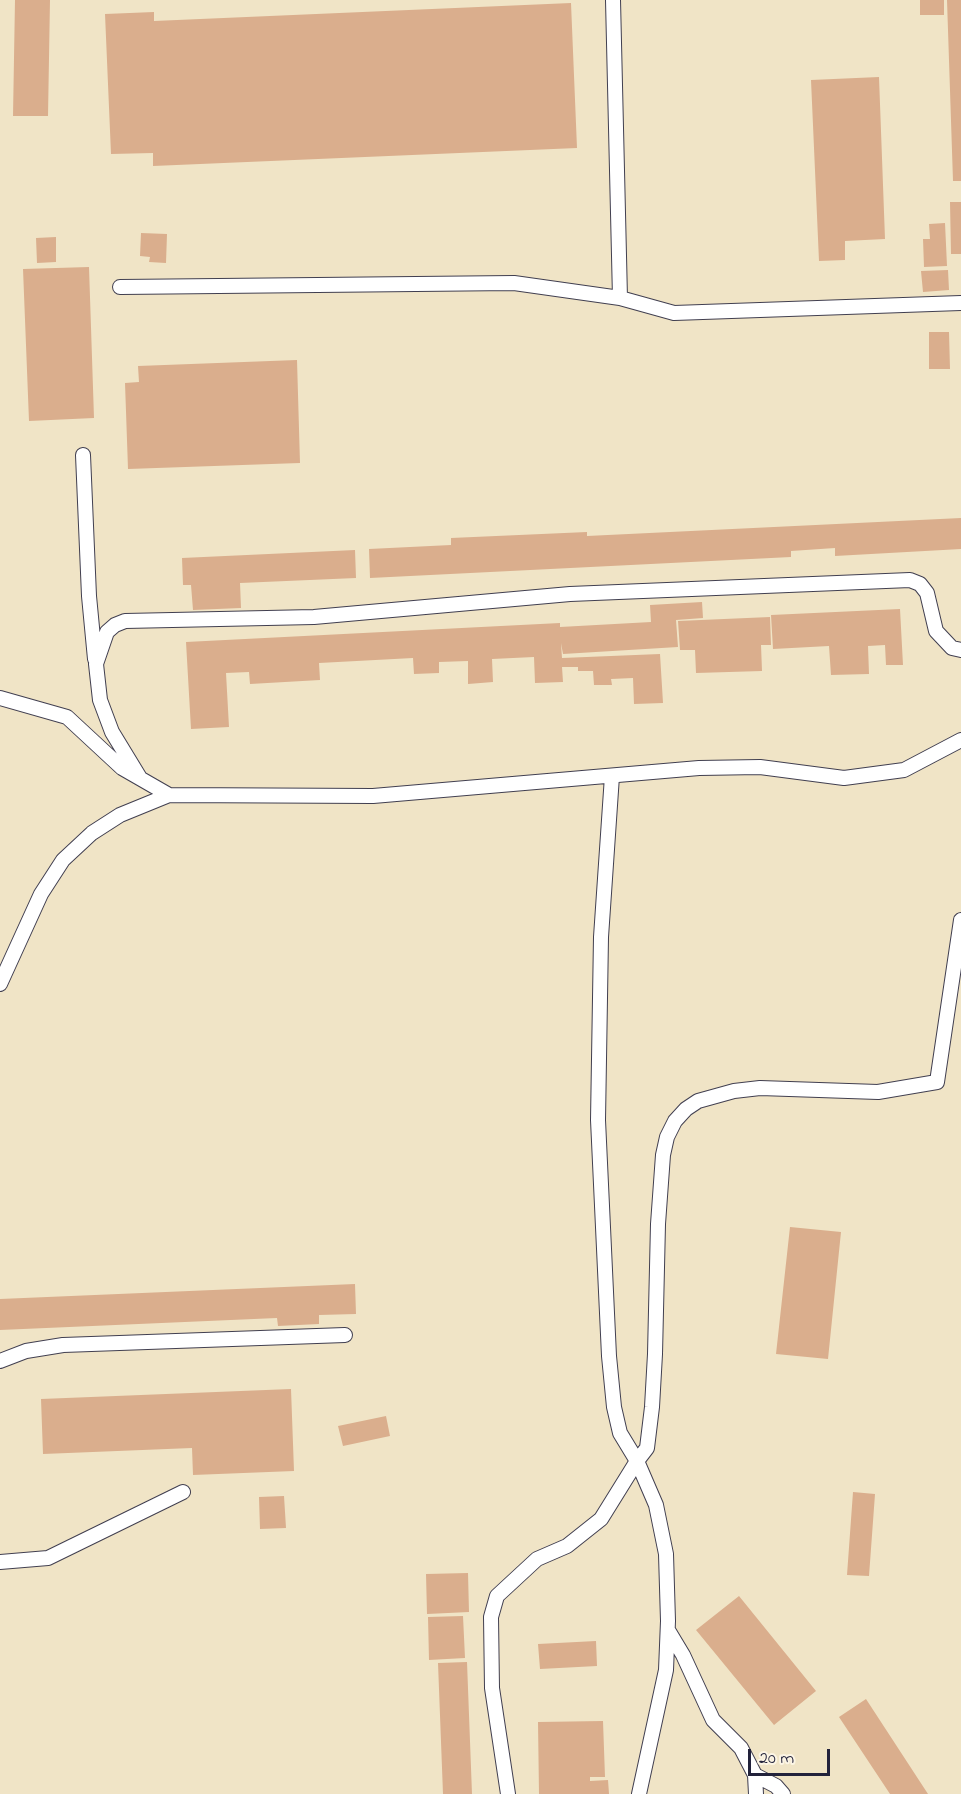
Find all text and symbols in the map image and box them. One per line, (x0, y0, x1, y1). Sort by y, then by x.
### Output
scale bar (751, 1737, 834, 1775)
text: 20 m (759, 1746, 794, 1772)

